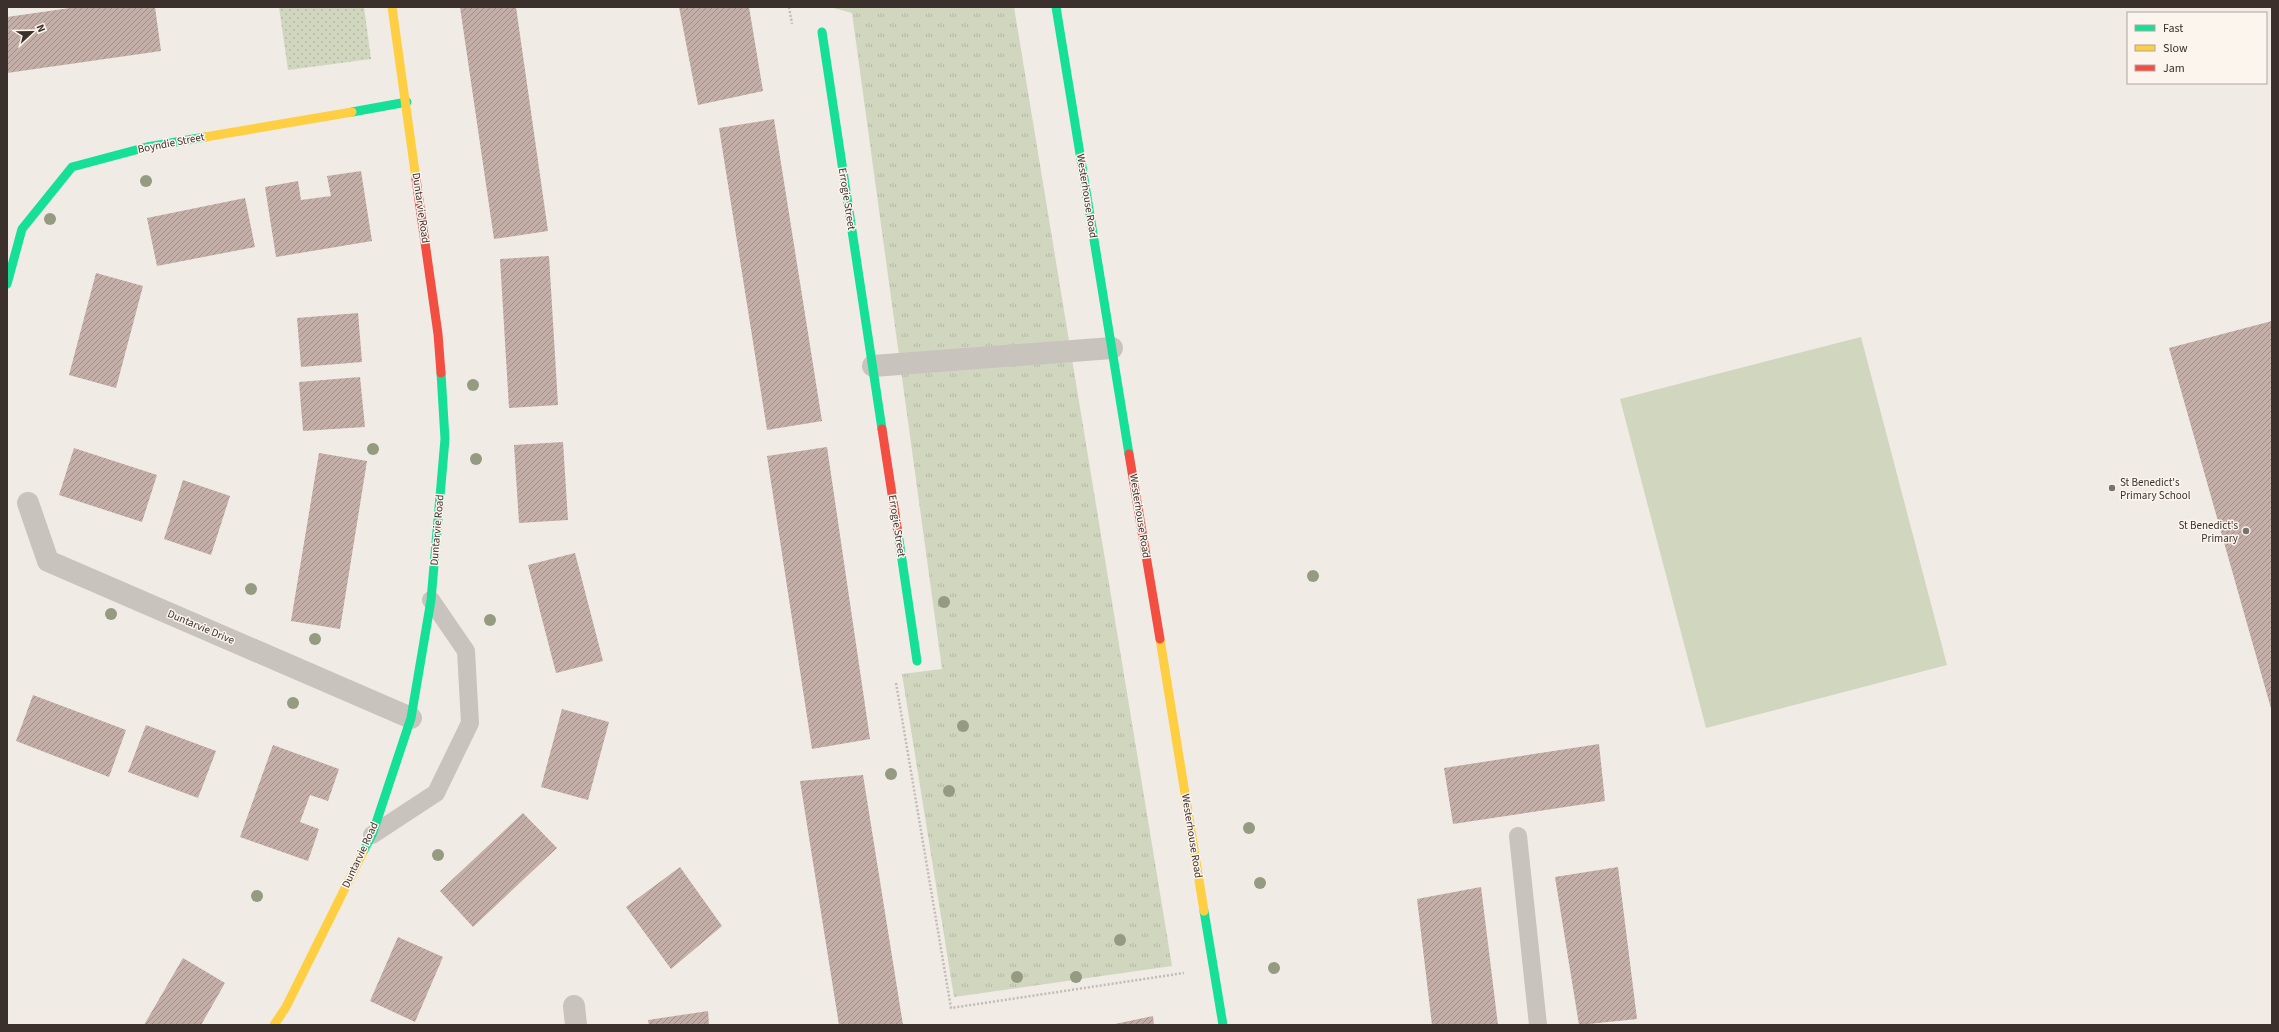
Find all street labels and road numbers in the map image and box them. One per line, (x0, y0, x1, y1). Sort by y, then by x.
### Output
street label: Boyndie Street (136, 129, 206, 157)
street label: Westerhouse Road (1073, 153, 1101, 239)
street label: Errogie Street (835, 167, 859, 231)
street label: Duntarvie Road (409, 172, 433, 244)
street label: Westerhouse Road (1126, 473, 1154, 559)
street label: Duntarvie Road (426, 494, 448, 566)
street label: Errogie Street (885, 494, 909, 558)
street label: Duntarvie Drive (165, 606, 237, 648)
street label: Westerhouse Road (1178, 793, 1206, 879)
street label: Duntarvie Road (338, 820, 382, 890)

